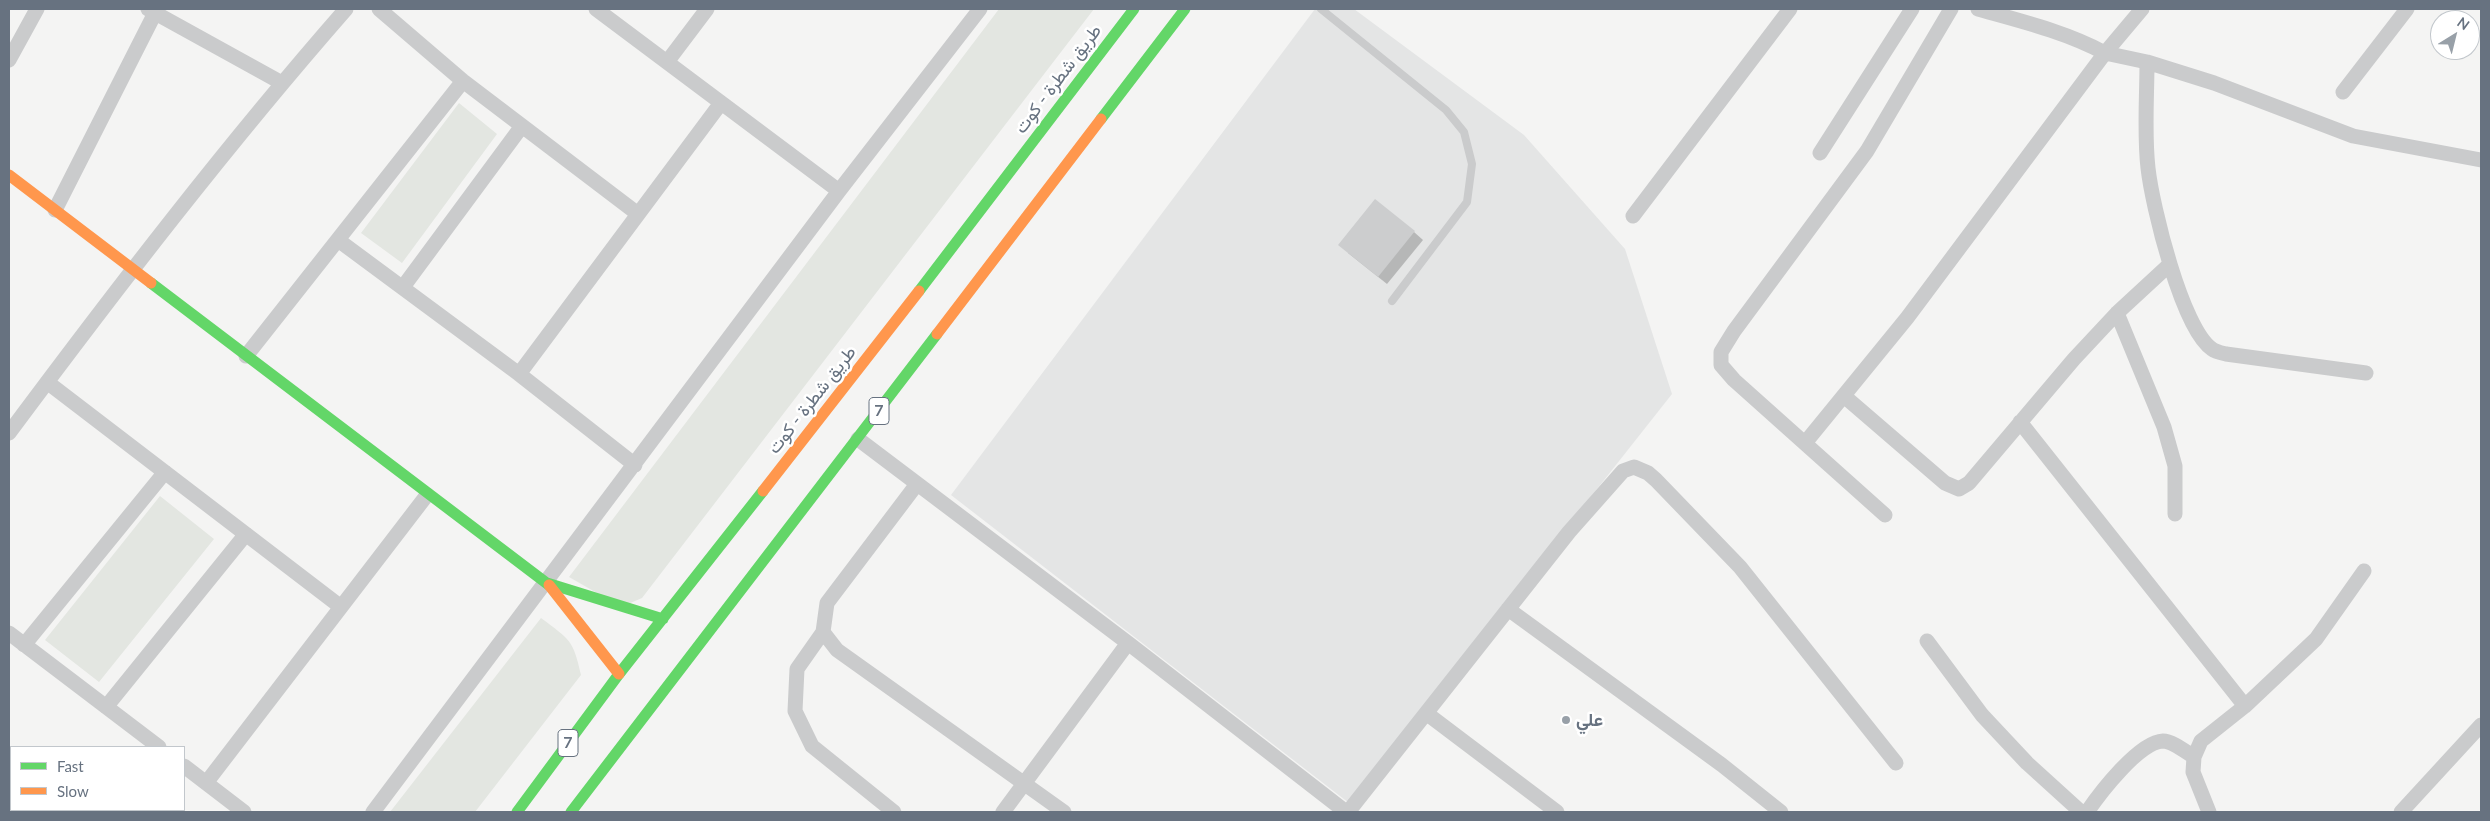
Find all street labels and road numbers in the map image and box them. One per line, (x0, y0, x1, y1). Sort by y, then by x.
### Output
street label: طريق شطرة - كوت (1010, 20, 1106, 138)
street label: طريق شطرة - كوت (763, 342, 861, 458)
road number: 7 (869, 398, 889, 424)
road number: 7 (558, 730, 578, 756)

